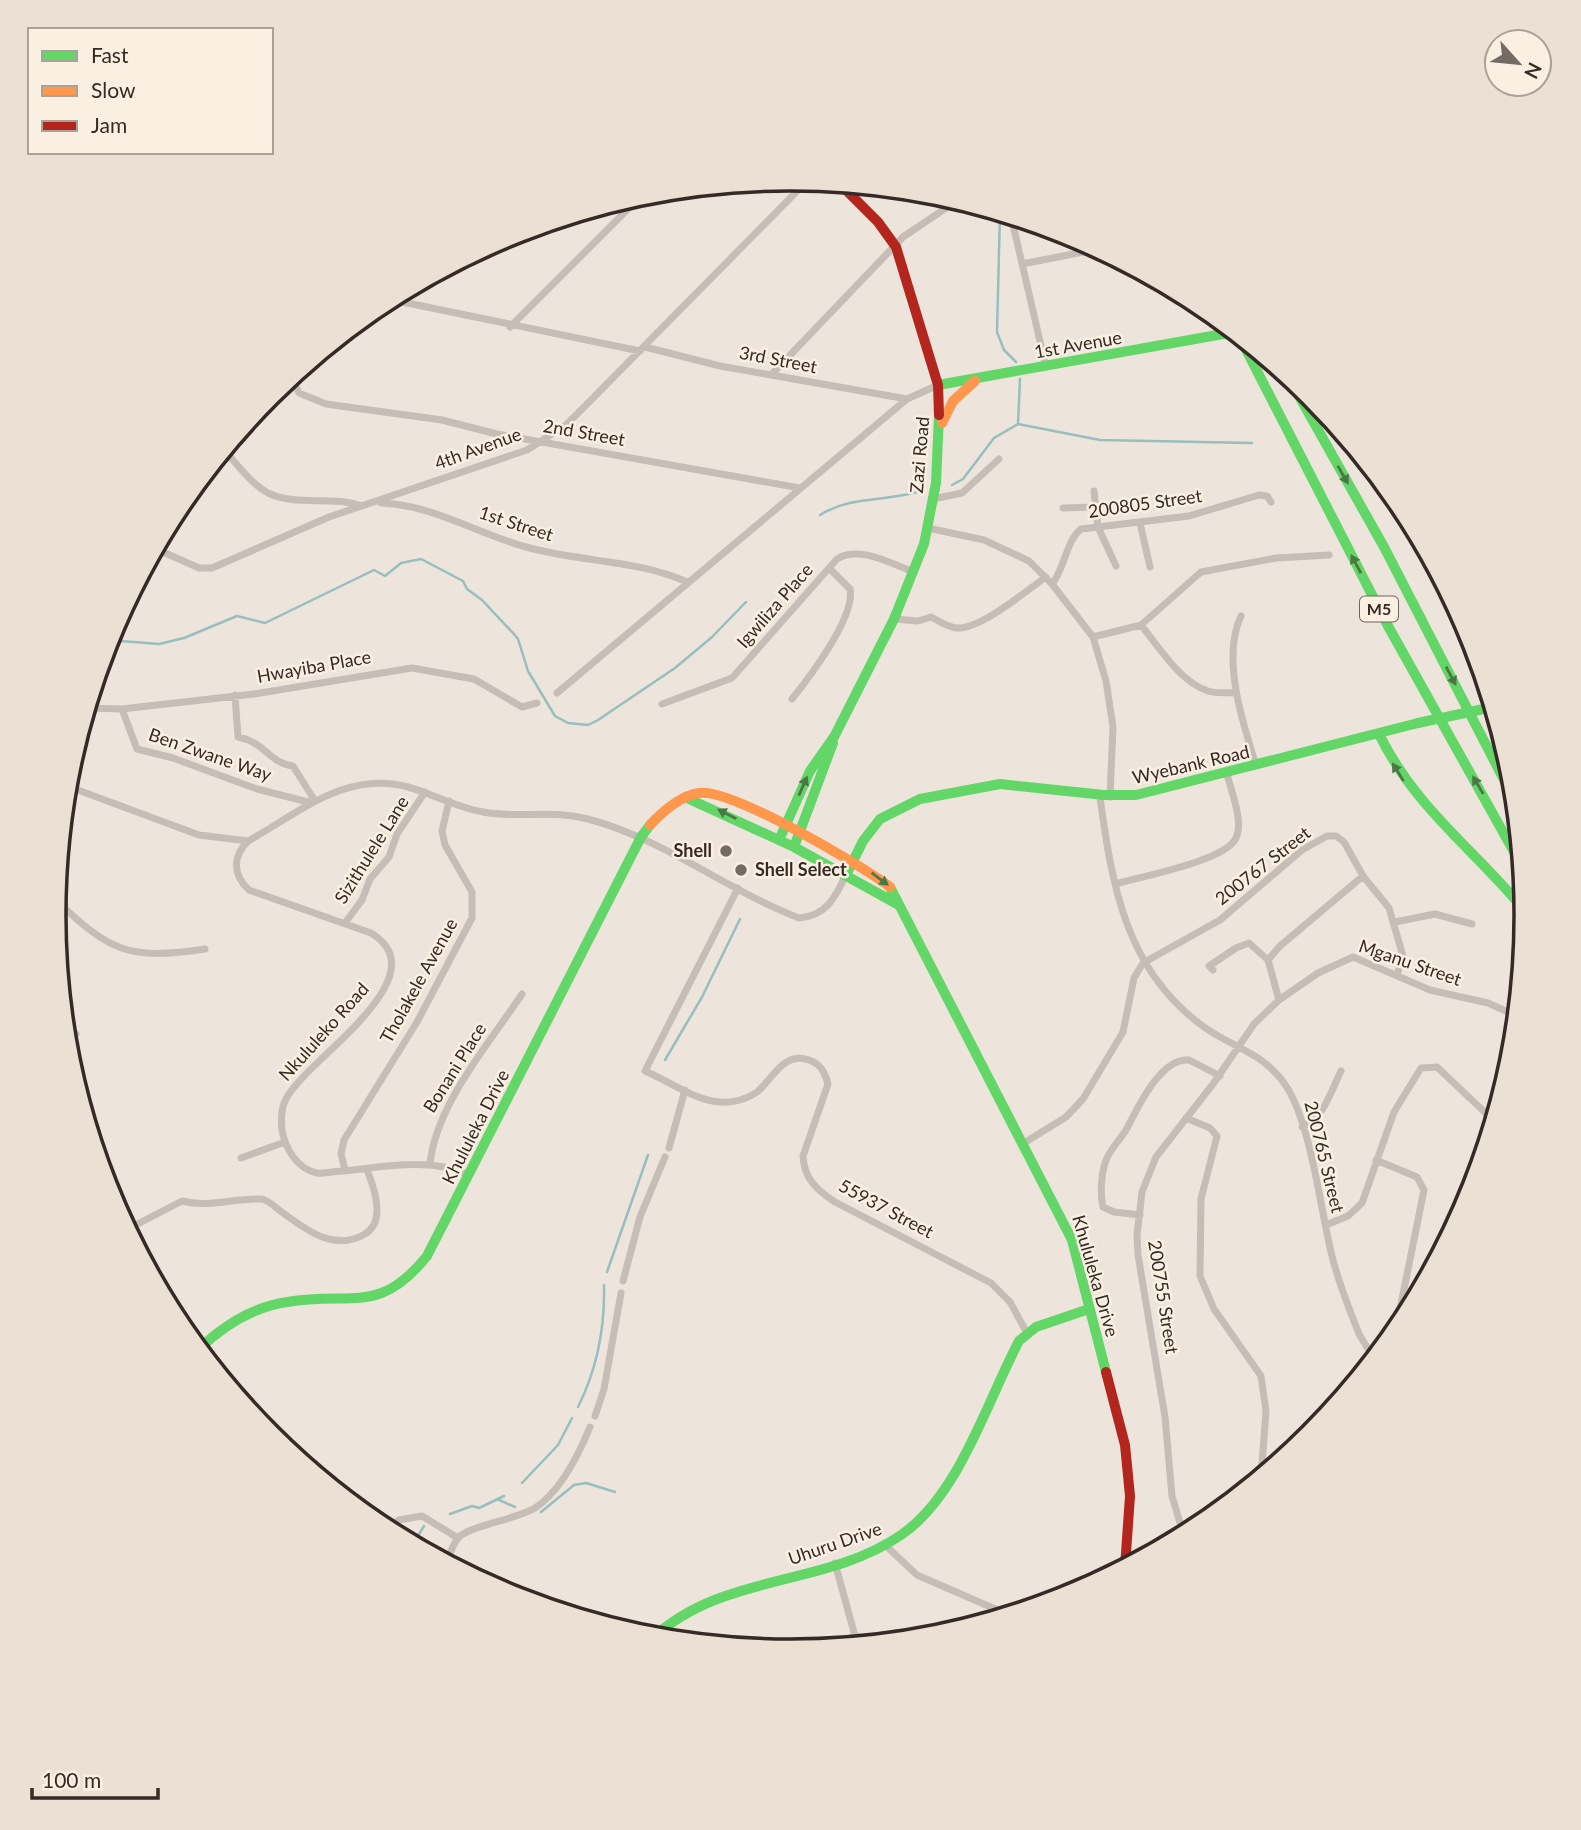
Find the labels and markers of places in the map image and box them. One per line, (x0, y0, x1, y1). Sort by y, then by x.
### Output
place label: Shell (674, 839, 712, 861)
marker: Shell (718, 843, 734, 859)
place label: Shell Select (755, 858, 847, 880)
marker: Shell Select (733, 862, 749, 878)

